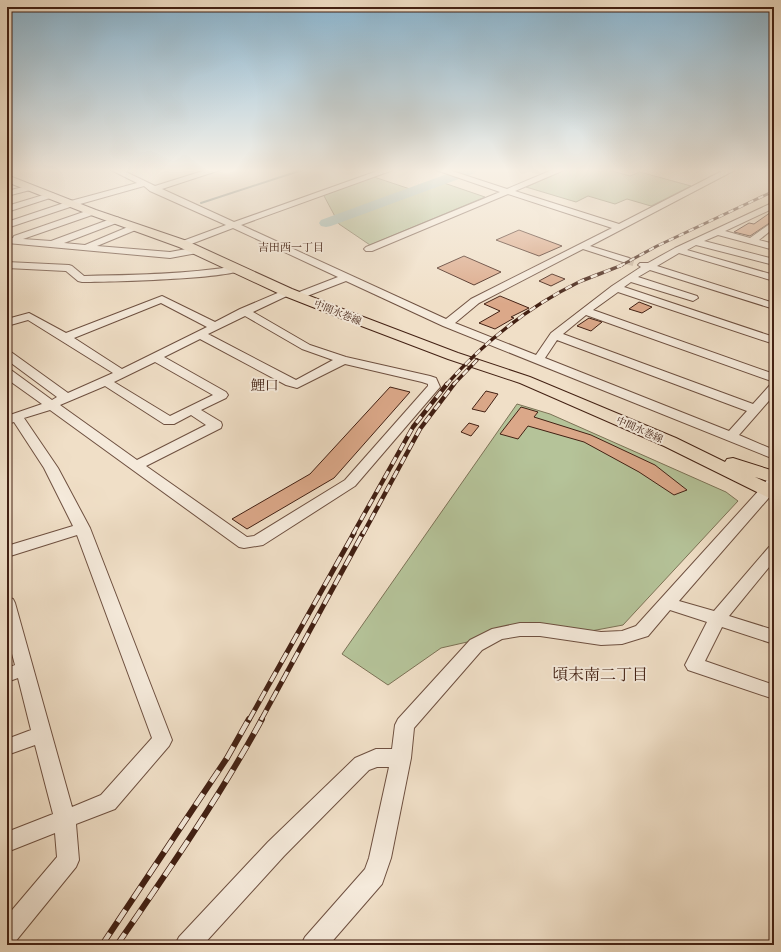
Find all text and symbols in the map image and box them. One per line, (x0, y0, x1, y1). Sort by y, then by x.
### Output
district label: 吉田西一丁目 (258, 239, 324, 255)
street label: 中間水巻線 (312, 296, 364, 329)
district label: 鯉口 (251, 375, 279, 395)
street label: 中間水巻線 (614, 412, 666, 446)
district label: 頃末南二丁目 (552, 662, 648, 686)

